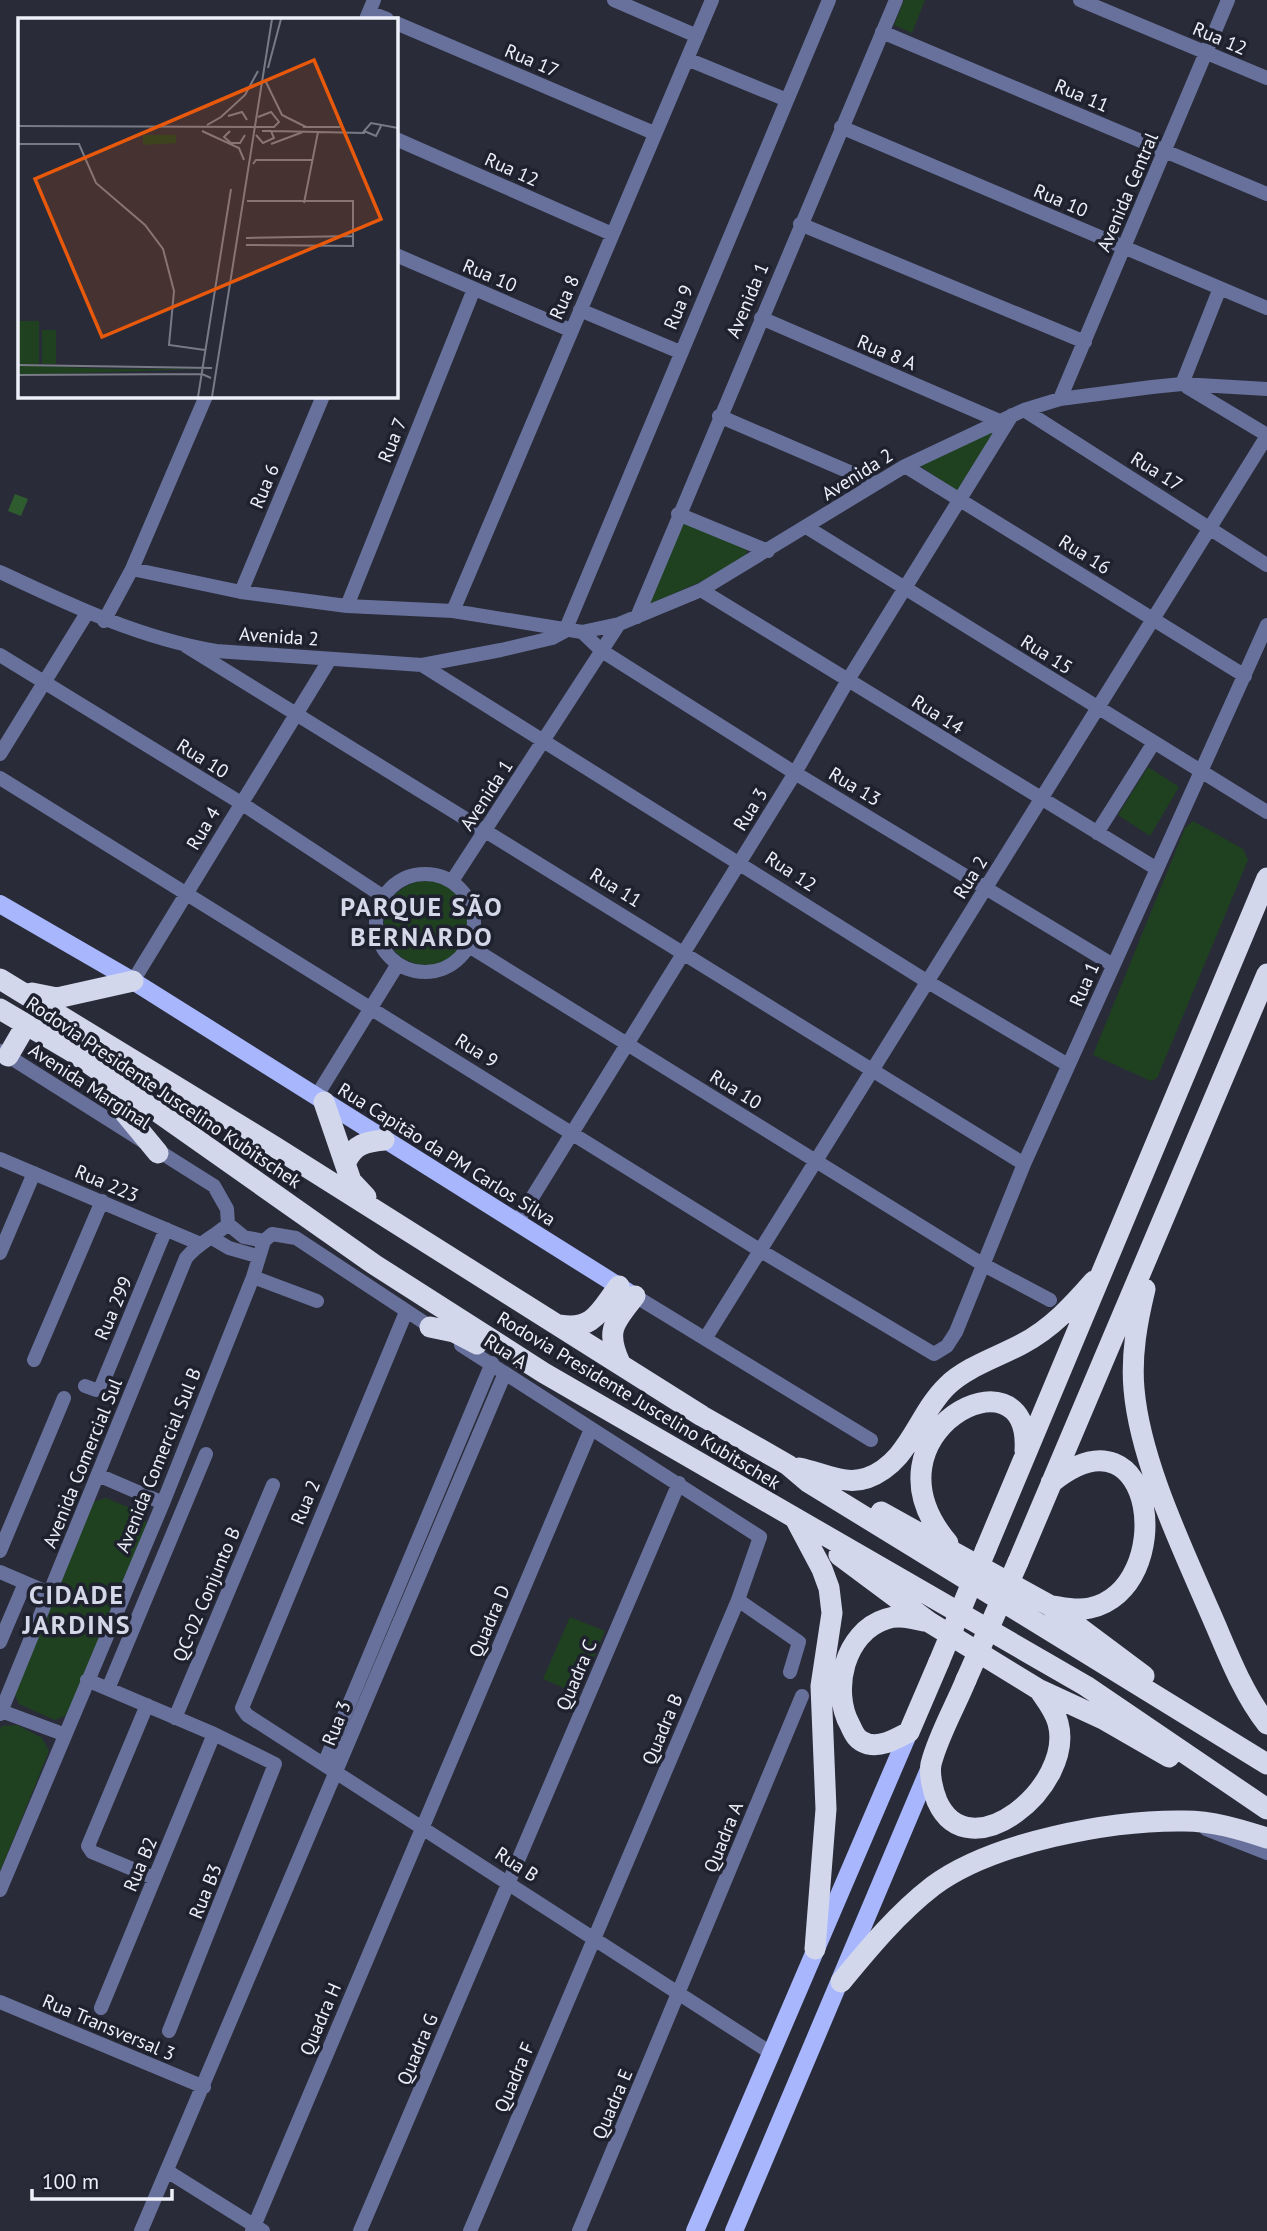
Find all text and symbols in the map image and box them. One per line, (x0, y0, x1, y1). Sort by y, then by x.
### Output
street label: Rua 12 (1189, 16, 1251, 60)
inset map (18, 18, 397, 397)
street label: Rua 17 (501, 38, 563, 82)
street label: Rua 11 (1051, 73, 1113, 117)
street label: Avenida Central (1091, 128, 1163, 255)
street label: Rua 12 (481, 147, 543, 191)
street label: Rua 10 (1030, 178, 1092, 222)
street label: Rua 10 (459, 253, 521, 297)
street label: Avenida 1 (720, 259, 774, 341)
street label: Rua 8 (544, 271, 584, 323)
street label: Rua 9 (658, 281, 698, 333)
street label: Rua 8 A (854, 329, 920, 375)
street label: Rua 7 (372, 414, 412, 466)
street label: Avenida 2 (817, 443, 897, 505)
street label: Rua 17 (1127, 446, 1187, 496)
street label: Rua 6 (244, 460, 284, 512)
street label: Rua 16 (1055, 529, 1115, 579)
street label: Avenida 2 (238, 621, 320, 651)
street label: Rua 15 (1017, 629, 1077, 679)
street label: Rua 14 (908, 689, 968, 739)
street label: Rua 10 (173, 733, 233, 783)
street label: Avenida 1 (454, 755, 518, 835)
street label: Rua 13 (825, 761, 885, 811)
street label: Rua 3 (728, 783, 772, 835)
street label: Rua 4 (181, 802, 225, 854)
street label: Rua 12 (761, 846, 821, 896)
street label: Rua 2 (948, 851, 992, 903)
street label: Rua 11 (586, 862, 646, 912)
district label: PARQUE SÃO BERNARDO (340, 890, 504, 953)
street label: Rua 1 (1064, 958, 1104, 1010)
street label: Rodovia Presidente Juscelino Kubitschek (22, 991, 306, 1193)
street label: Rua 9 (451, 1028, 503, 1072)
street label: Avenida Marginal (24, 1038, 156, 1135)
street label: Rua 10 (706, 1064, 766, 1114)
street label: Rua Capitão da PM Carlos Silva (334, 1077, 560, 1231)
street label: Rua 223 (72, 1159, 142, 1207)
street label: Rua 299 (89, 1273, 137, 1343)
street label: Rodovia Presidente Juscelino Kubitschek (493, 1306, 785, 1494)
street label: Rua A (480, 1328, 532, 1374)
street label: Avenida Comercial Sul B (110, 1364, 206, 1556)
street label: Avenida Comercial Sul (37, 1374, 127, 1551)
street label: Rua 2 (285, 1476, 325, 1528)
street label: QC-02 Conjunto B (167, 1523, 245, 1665)
district label: CIDADE JARDINS (21, 1578, 132, 1641)
street label: Quadra D (463, 1581, 515, 1661)
street label: Quadra C (550, 1636, 602, 1714)
street label: Quadra B (636, 1690, 688, 1768)
street label: Rua 3 (316, 1697, 356, 1749)
street label: Quadra A (698, 1798, 748, 1876)
street label: Rua B2 (118, 1833, 162, 1895)
street label: Rua B (491, 1841, 543, 1887)
street label: Rua B3 (183, 1860, 227, 1922)
street label: Quadra H (294, 1979, 346, 2059)
street label: Rua Transversal 3 (39, 1988, 179, 2066)
street label: Quadra G (391, 2010, 443, 2088)
street label: Quadra F (489, 2038, 539, 2116)
street label: Quadra E (586, 2065, 638, 2143)
scale bar (32, 2158, 172, 2202)
text: 100 m (42, 2168, 99, 2195)

